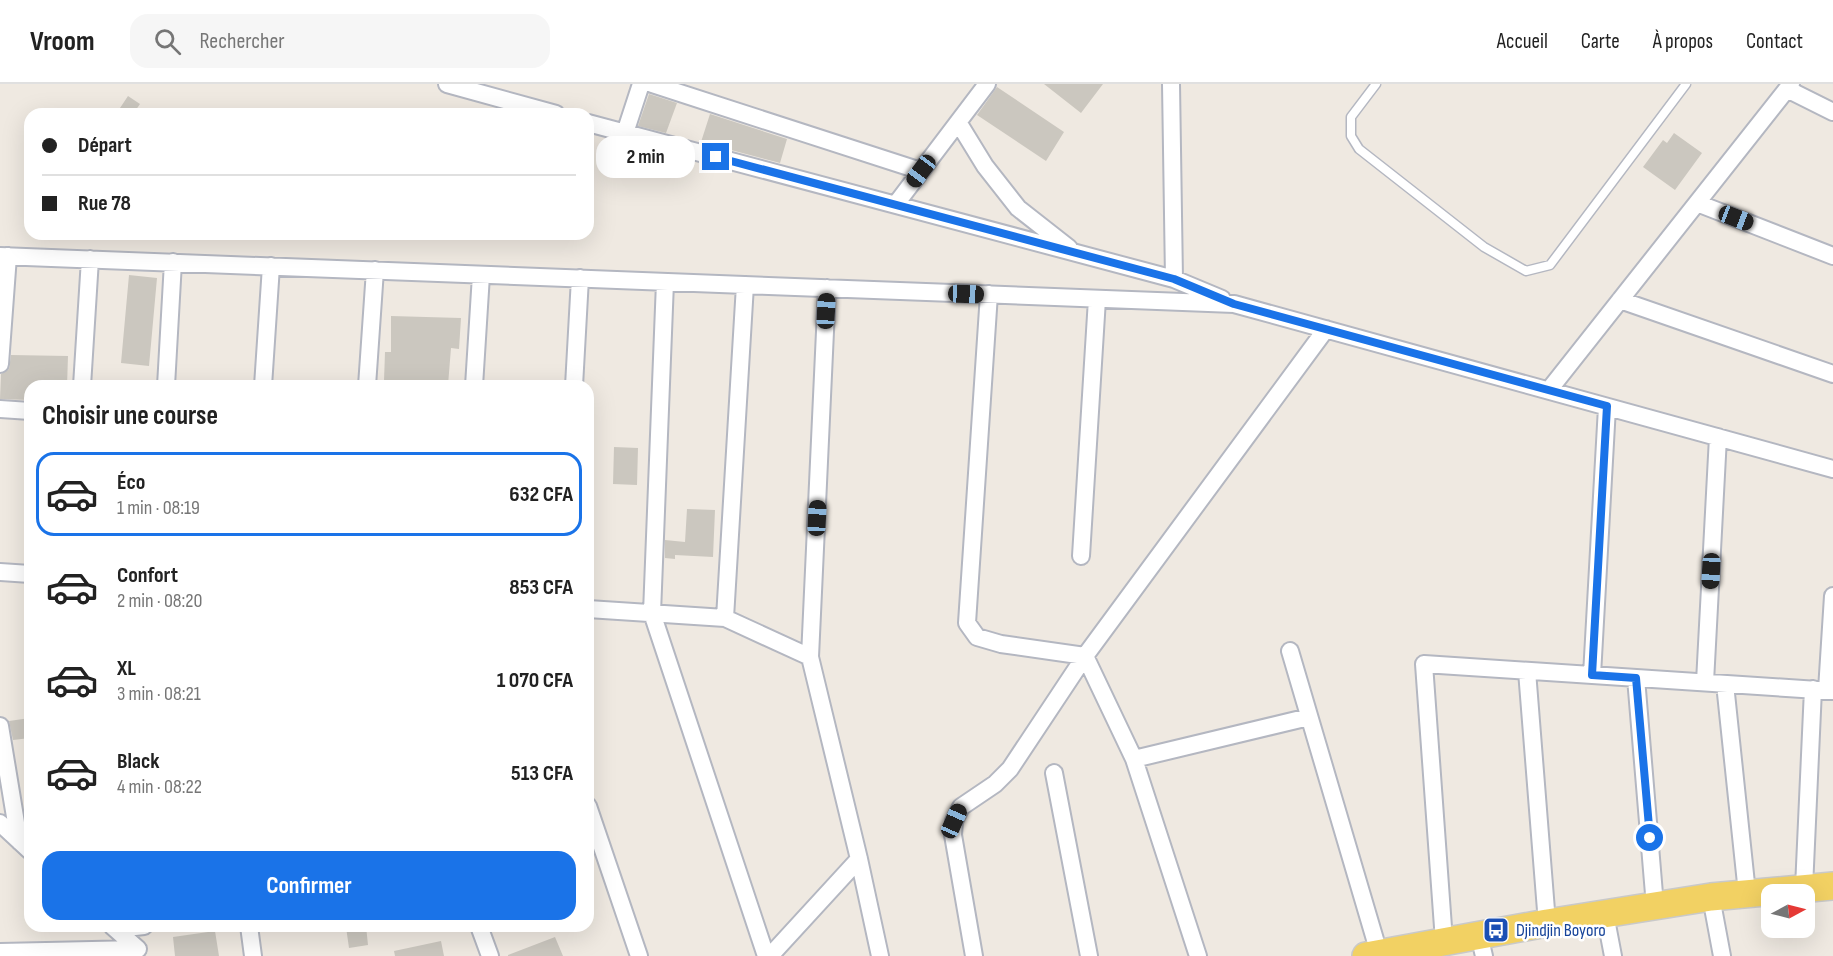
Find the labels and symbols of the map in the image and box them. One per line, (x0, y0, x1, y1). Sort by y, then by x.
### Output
callout: 2 min (596, 136, 695, 178)
route end (702, 143, 729, 170)
car (903, 151, 939, 191)
car (1716, 203, 1756, 233)
car (948, 284, 984, 304)
car (816, 293, 836, 329)
car (807, 500, 827, 536)
car (1701, 553, 1721, 589)
car (938, 801, 970, 841)
route start (1636, 824, 1663, 851)
north arrow (1761, 884, 1815, 938)
bus stop icon: Djindjin Boyoro (1481, 915, 1511, 945)
place label: Djindjin Boyoro (1516, 920, 1606, 941)

